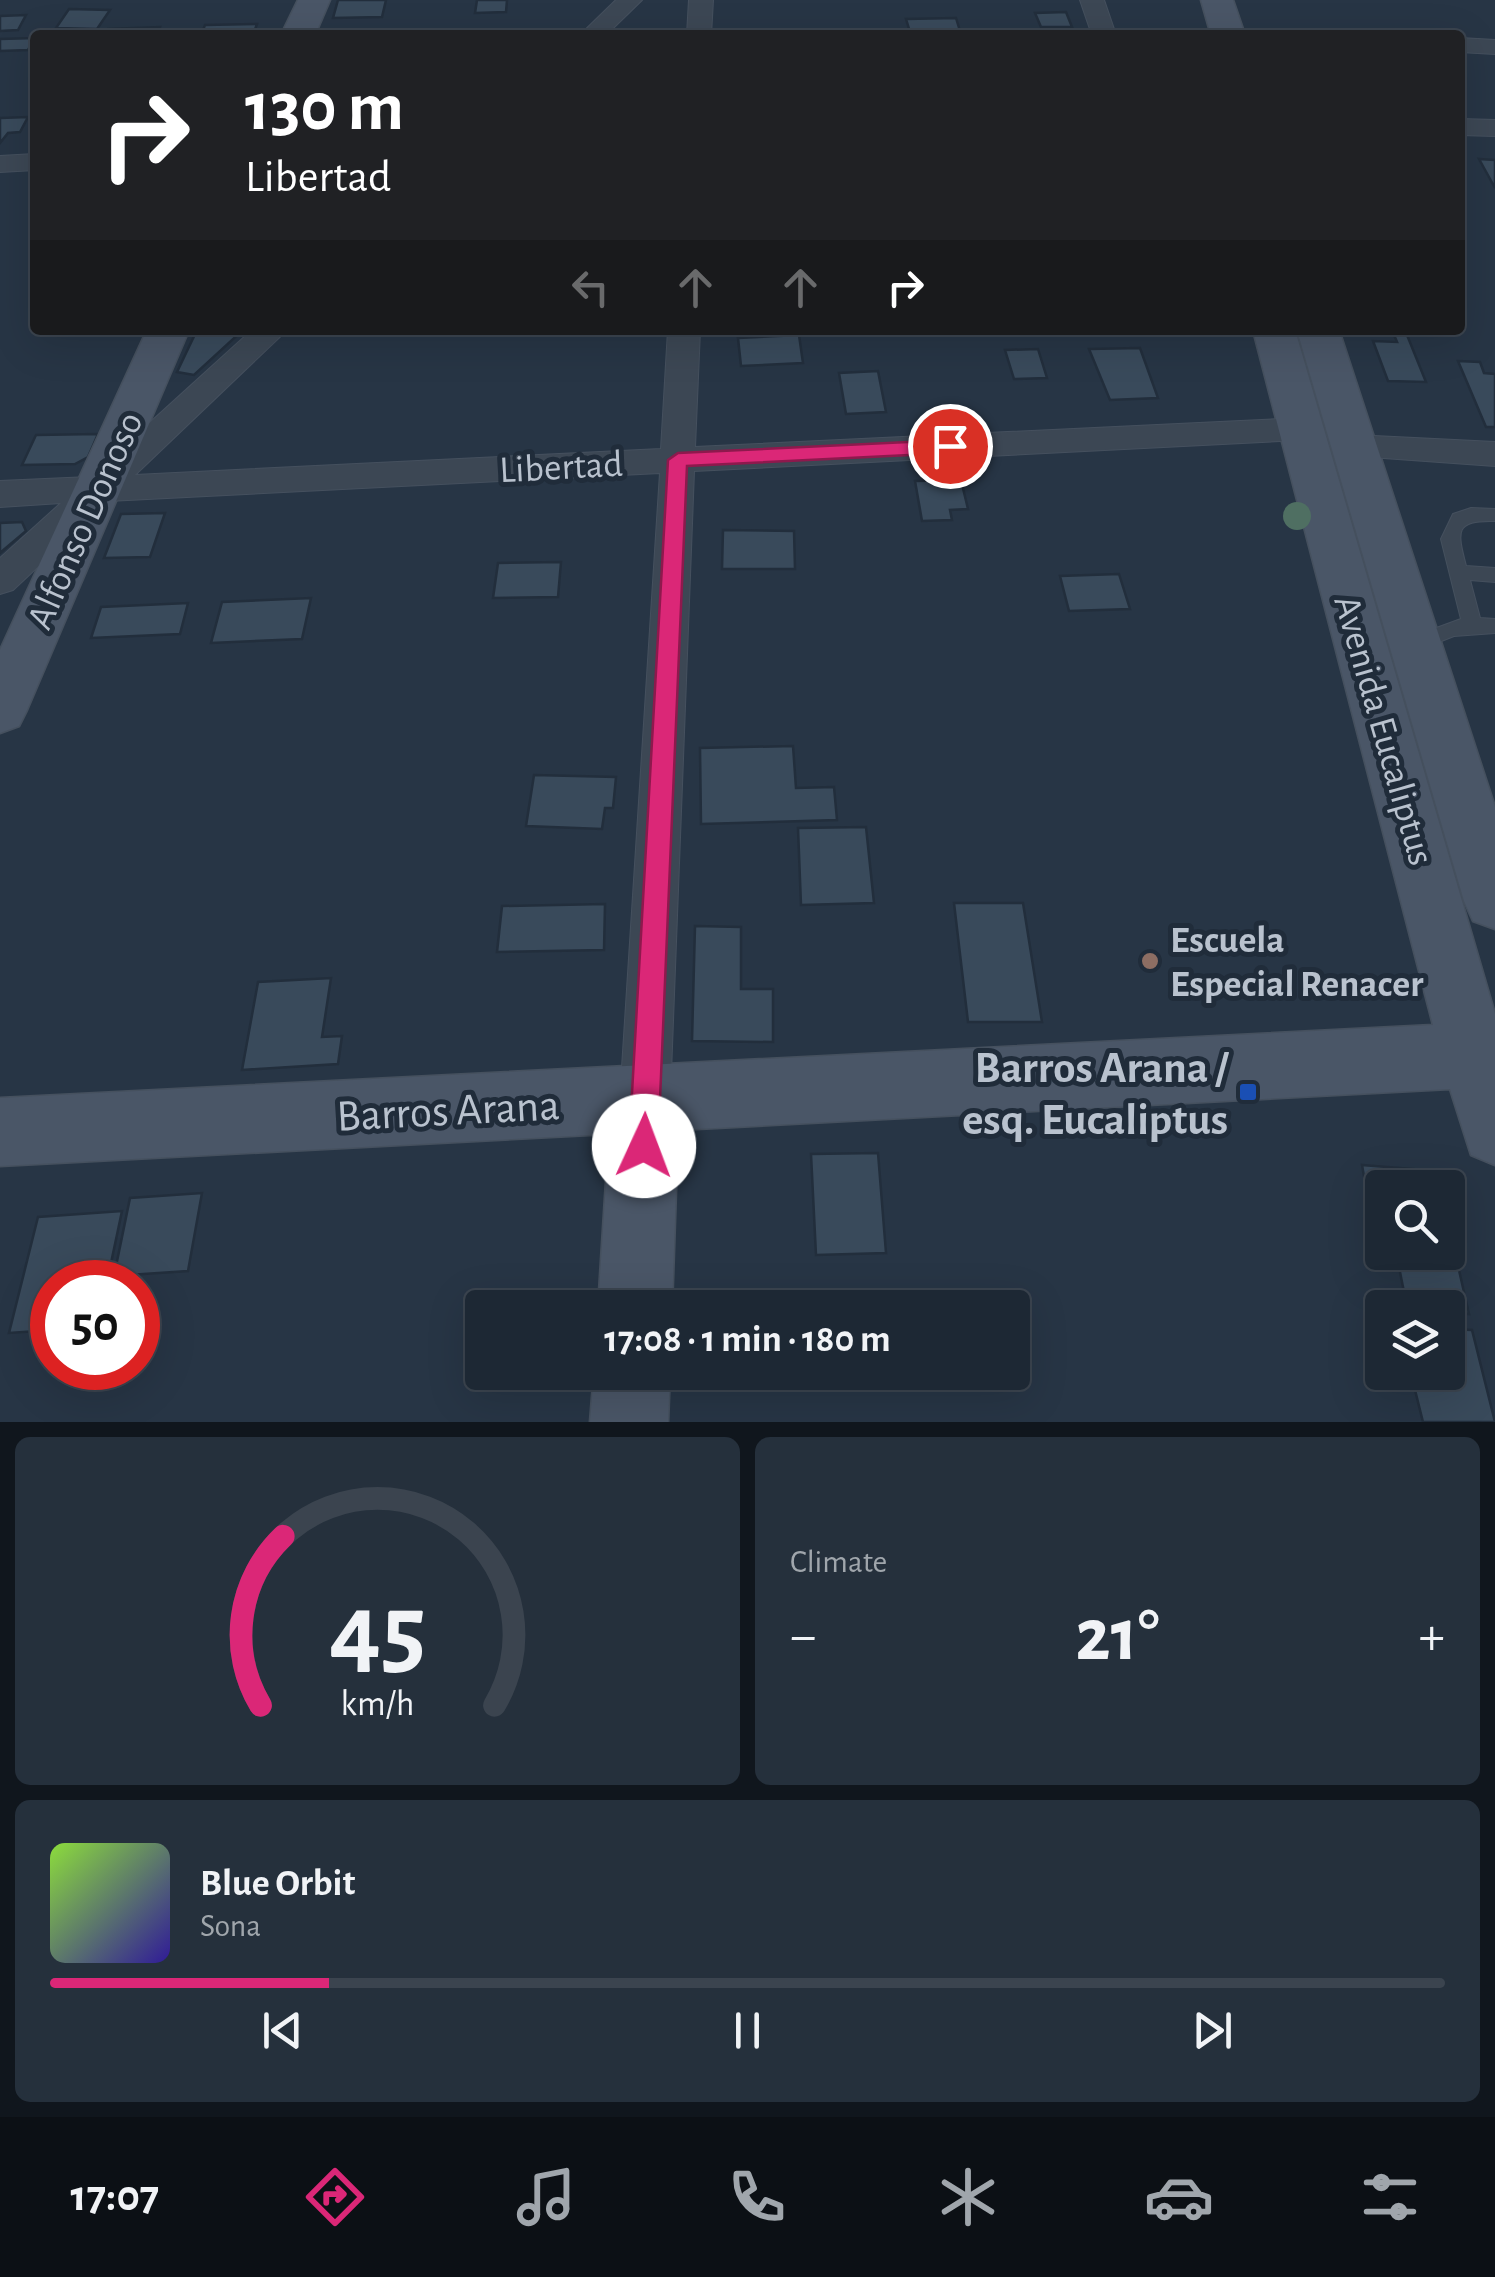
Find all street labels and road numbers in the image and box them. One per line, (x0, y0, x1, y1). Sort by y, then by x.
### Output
street label: Alfonso Donoso (21, 407, 151, 635)
street label: Libertad (498, 446, 624, 490)
street label: Avenida Eucaliptus (1326, 591, 1440, 870)
street label: Barros Arana (335, 1083, 561, 1140)

